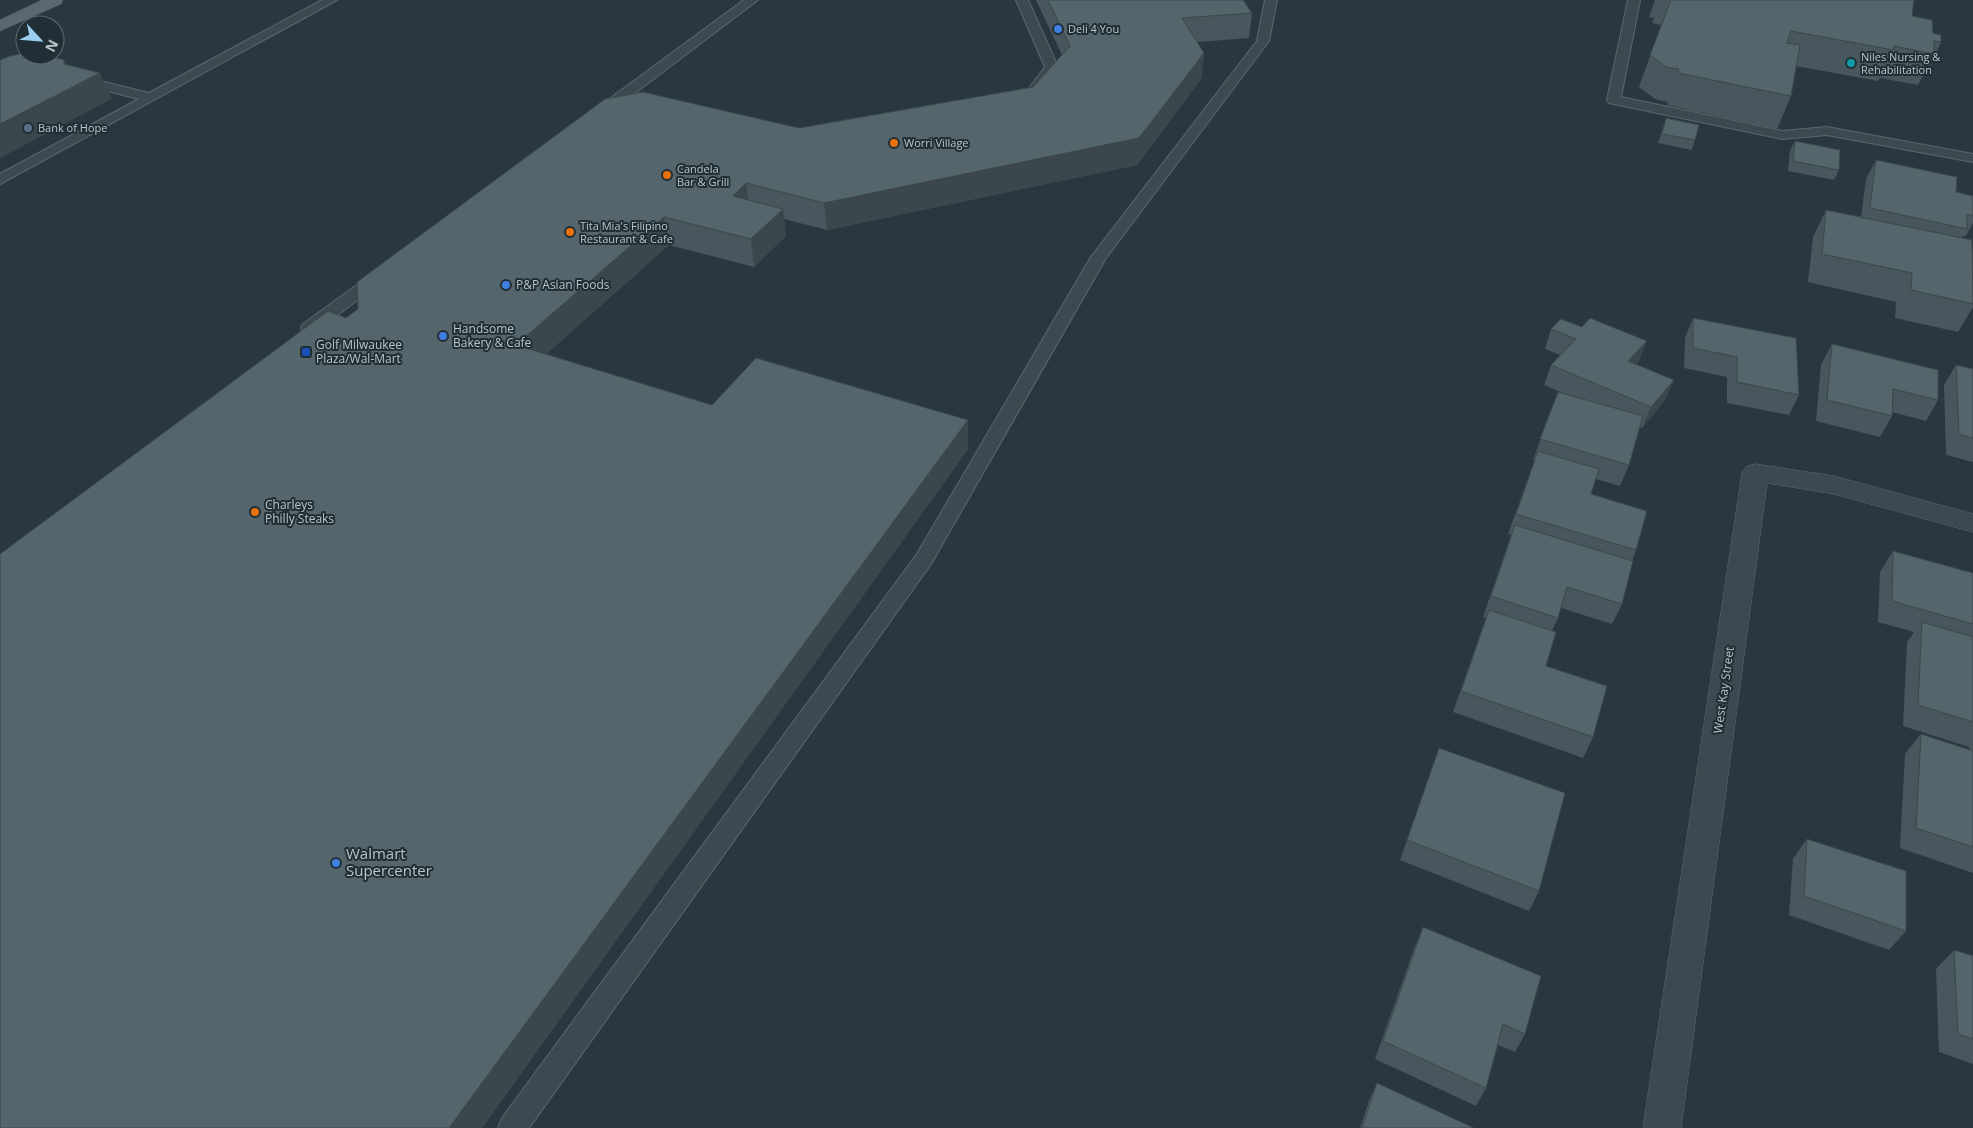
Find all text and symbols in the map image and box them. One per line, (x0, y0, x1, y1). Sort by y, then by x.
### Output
north arrow (15, 15, 65, 65)
place label: Deli 4 You (1068, 21, 1119, 36)
marker: Deli 4 You (1052, 23, 1064, 35)
text: N (41, 37, 63, 55)
place label: Niles Nursing & Rehabilitation (1861, 49, 1940, 77)
marker: Niles Nursing & Rehabilitation (1845, 57, 1857, 69)
place label: Bank of Hope (38, 120, 107, 135)
marker: Bank of Hope (22, 122, 34, 134)
place label: Worri Village (904, 135, 969, 150)
marker: Worri Village (888, 137, 900, 149)
place label: Candela Bar & Grill (677, 161, 729, 189)
marker: Candela Bar & Grill (661, 169, 673, 181)
place label: Tita Mia's Filipino Restaurant & Cafe (580, 218, 673, 246)
marker: Tita Mia's Filipino Restaurant & Cafe (564, 226, 576, 238)
place label: P&P Asian Foods (516, 276, 610, 293)
marker: P&P Asian Foods (500, 279, 512, 291)
place label: Handsome Bakery & Cafe (453, 320, 532, 351)
marker: Handsome Bakery & Cafe (437, 330, 449, 342)
place label: Golf Milwaukee Plaza/Wal-Mart (316, 336, 402, 367)
marker: Golf Milwaukee Plaza/Wal-Mart (300, 346, 312, 358)
place label: Charleys Philly Steaks (265, 496, 334, 527)
marker: Charleys Philly Steaks (249, 506, 261, 518)
street label: West Kay Street (1709, 645, 1738, 734)
place label: Walmart Supercenter (346, 843, 432, 880)
marker: Walmart Supercenter (330, 857, 342, 869)

